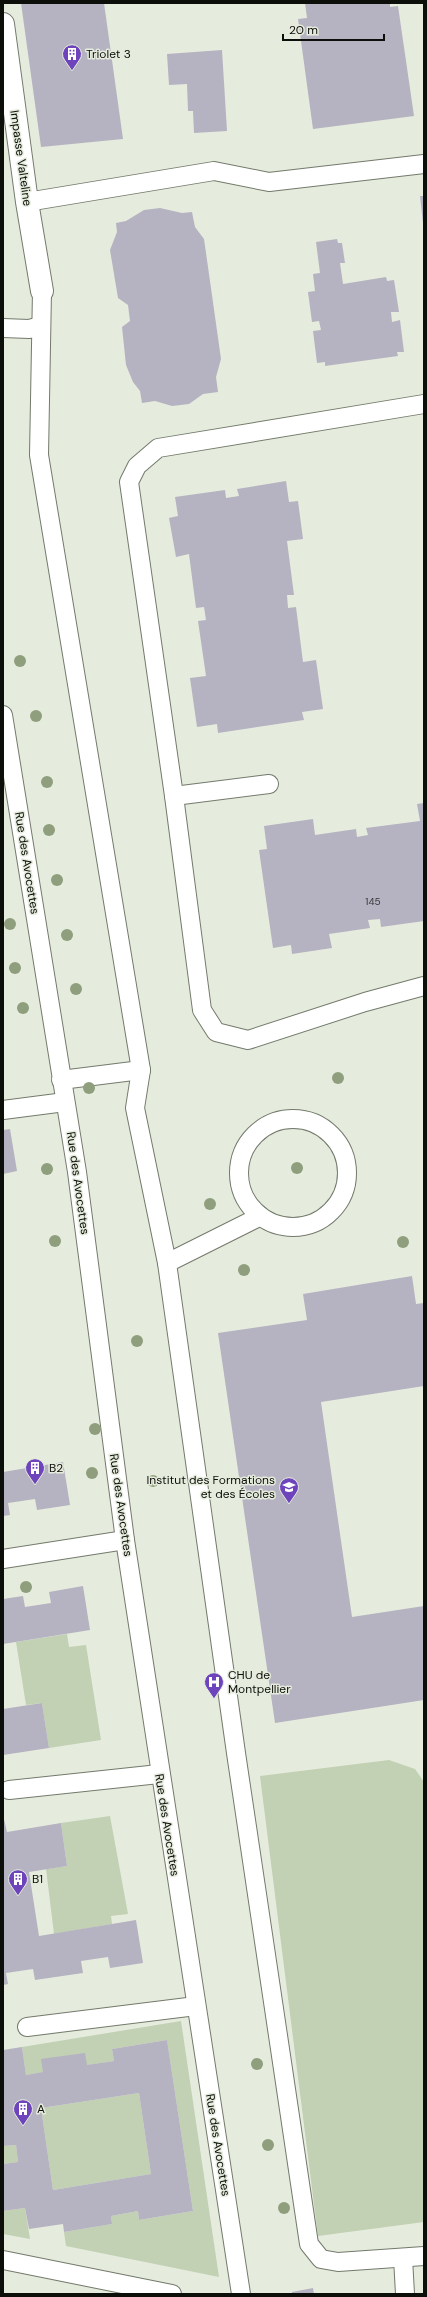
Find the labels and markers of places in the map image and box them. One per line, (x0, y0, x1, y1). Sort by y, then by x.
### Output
building icon: Triolet 3 (61, 43, 83, 71)
place label: Triolet 3 (86, 46, 131, 62)
building icon: B2 (24, 1457, 46, 1485)
place label: B2 (49, 1460, 63, 1476)
place label: Institut des Formations et des Écoles (147, 1472, 275, 1502)
school or university icon: Institut des Formations et des Écoles (278, 1476, 300, 1504)
place label: CHU de Montpellier (228, 1667, 291, 1697)
hospital icon: CHU de Montpellier (203, 1671, 225, 1699)
building icon: B1 (7, 1868, 29, 1896)
place label: B1 (32, 1871, 43, 1887)
building icon: A (12, 2098, 34, 2126)
place label: A (37, 2101, 45, 2117)

